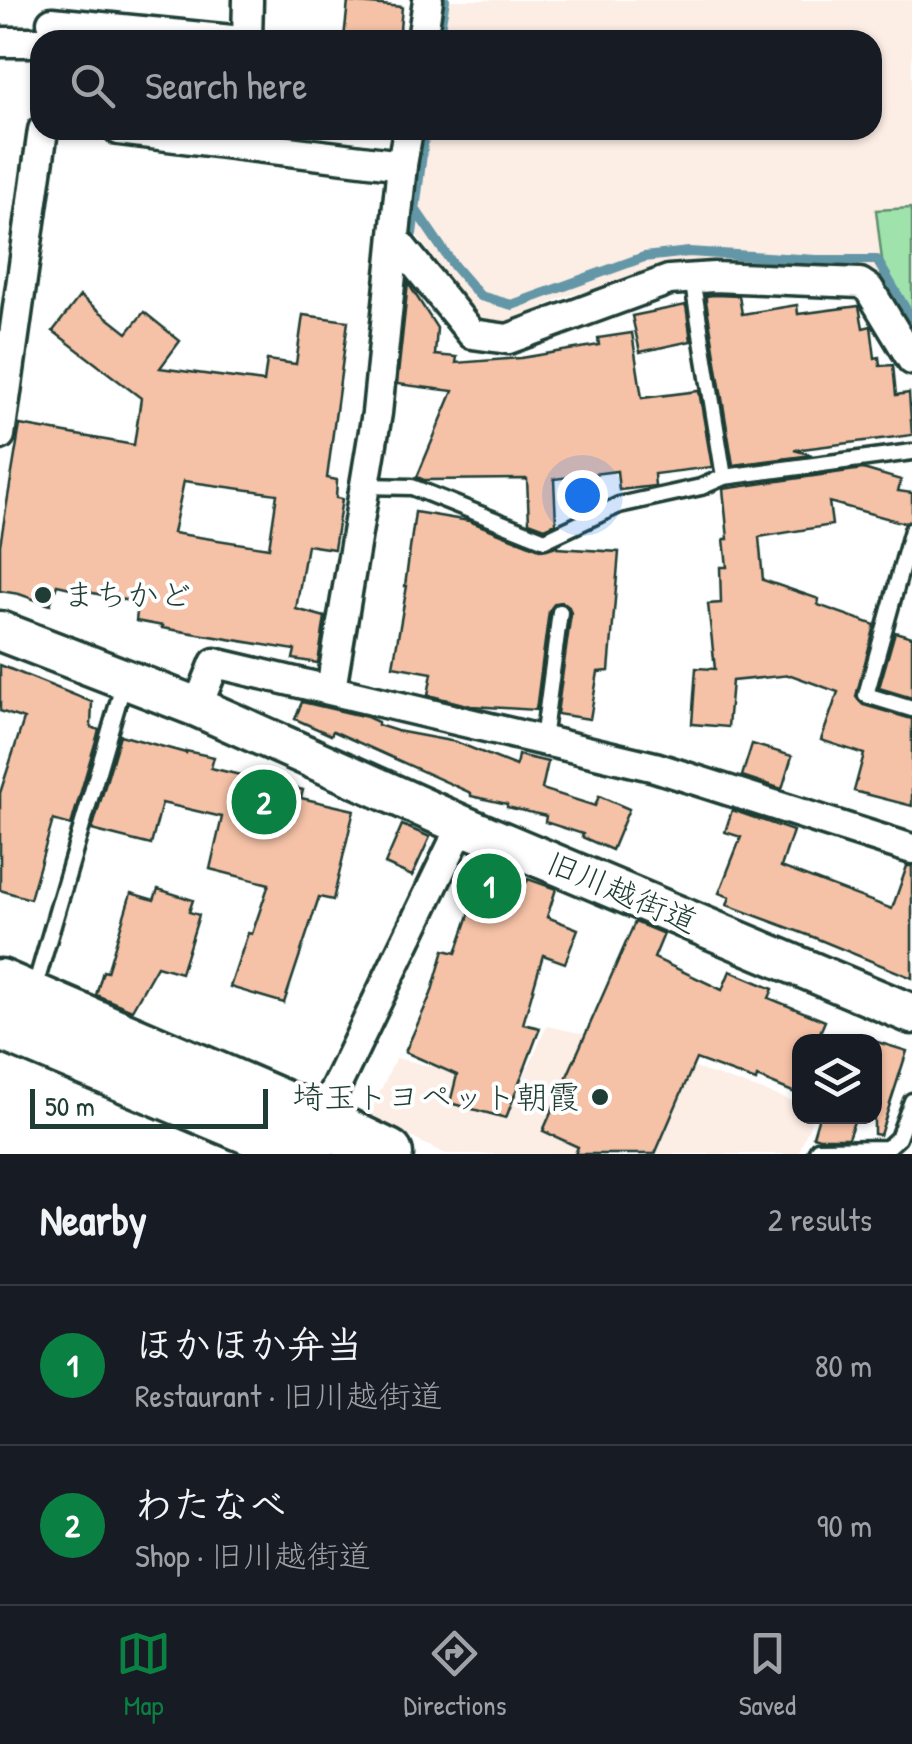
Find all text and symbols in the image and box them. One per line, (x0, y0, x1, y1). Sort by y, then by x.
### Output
search box (30, 30, 882, 140)
icon: search (65, 58, 120, 113)
text: Search here (145, 59, 307, 111)
your location (557, 470, 608, 521)
place label: まちかど (63, 573, 191, 616)
marker: まちかど (32, 584, 54, 606)
pin: 2 (232, 764, 296, 840)
street label: 旧川越街道 (540, 840, 704, 943)
pin: 1 (456, 848, 522, 924)
map controls (792, 1034, 882, 1124)
button: layers (792, 1034, 882, 1124)
place label: 埼玉トヨペット朝霞 (292, 1075, 580, 1118)
scale bar (30, 1084, 268, 1128)
marker: 埼玉トヨペット朝霞 (589, 1086, 611, 1108)
text: 50 m (45, 1087, 95, 1125)
text: Nearby (40, 1191, 147, 1248)
text: 2 results (768, 1198, 872, 1241)
text: ほかほか弁当 (135, 1318, 363, 1370)
text: 1 (67, 1344, 78, 1387)
text: 80 m (815, 1344, 872, 1387)
text: Restaurant · 旧川越街道 (135, 1374, 442, 1417)
text: わたなべ (135, 1478, 287, 1530)
text: 2 (65, 1504, 80, 1547)
text: 90 m (817, 1504, 872, 1547)
text: Shop · 旧川越街道 (135, 1534, 371, 1577)
tab: Map (116, 1626, 171, 1724)
tab: Directions (403, 1626, 506, 1724)
tab: Saved (739, 1626, 796, 1724)

